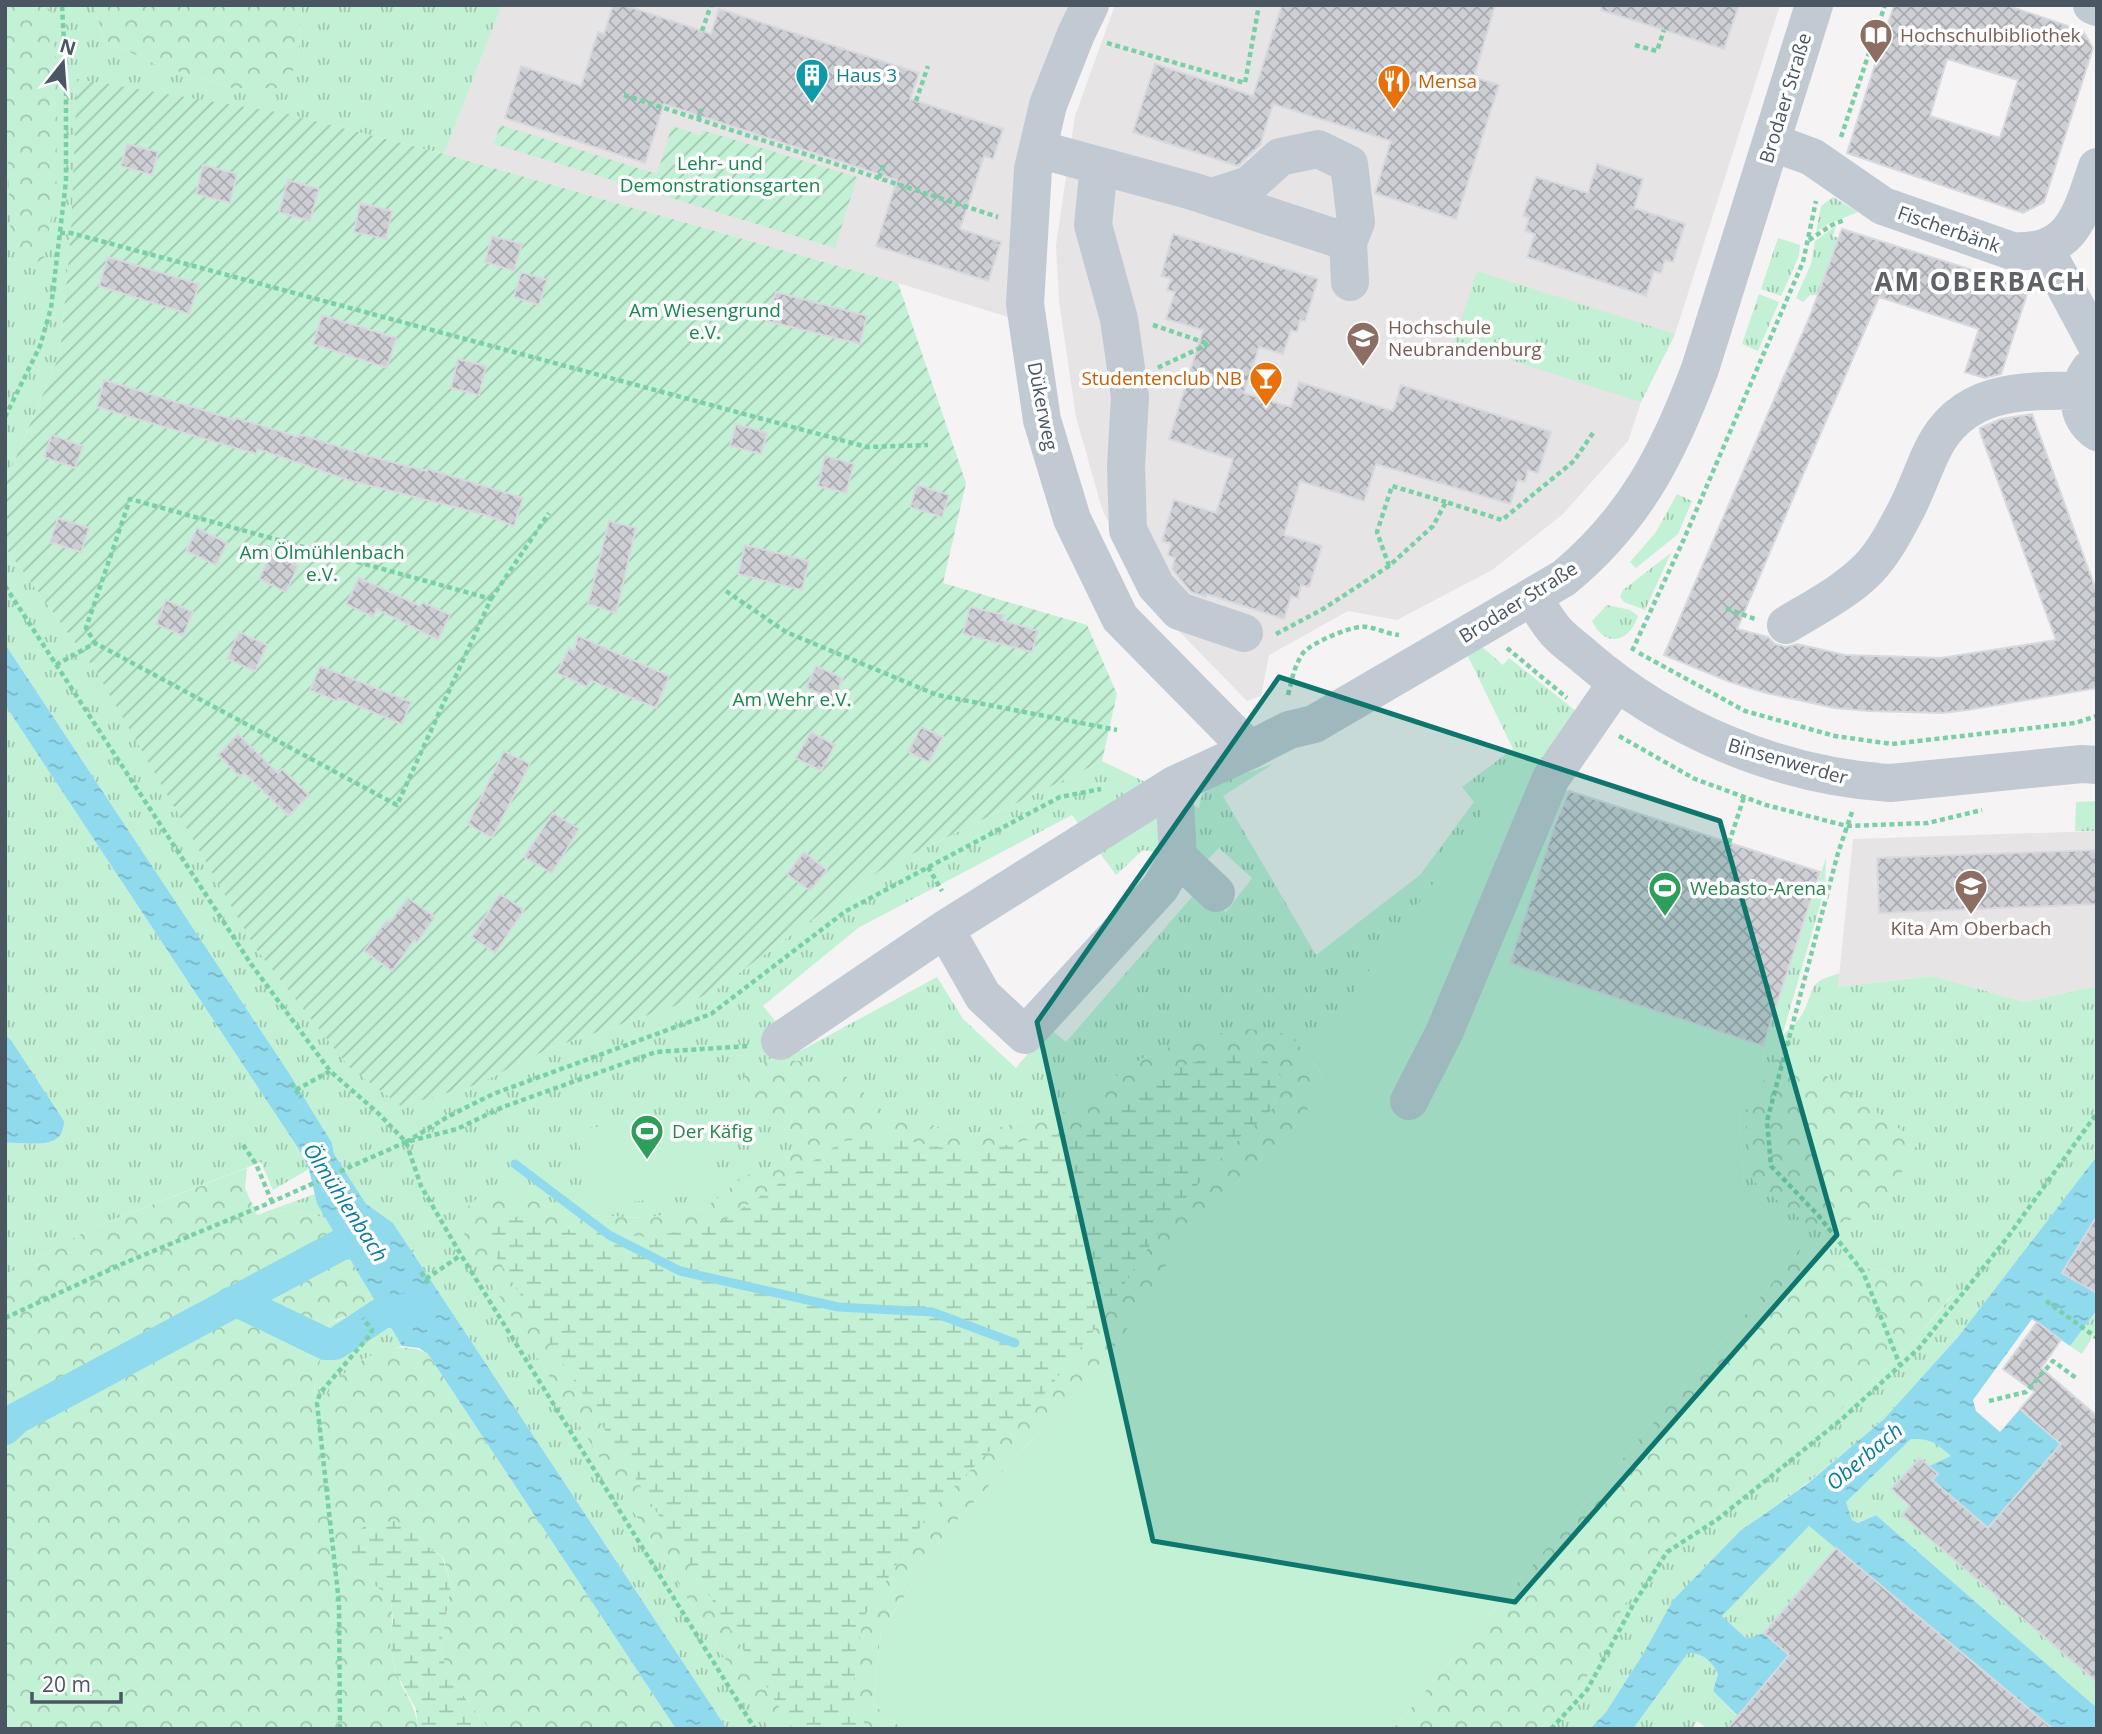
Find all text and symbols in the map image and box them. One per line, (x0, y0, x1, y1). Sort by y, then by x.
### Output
library icon: Hochschulbibliothek (1857, 16, 1895, 65)
place label: Hochschulbibliothek (1900, 22, 2081, 48)
north arrow (28, 28, 98, 98)
street label: Brodaer Straße (1753, 30, 1817, 166)
text: N (57, 32, 79, 61)
building icon: Haus 3 (793, 56, 831, 105)
place label: Haus 3 (836, 62, 897, 88)
restaurant icon: Mensa (1375, 62, 1413, 111)
place label: Mensa (1418, 68, 1477, 94)
park label: Lehr- und Demonstrationsgarten (620, 150, 820, 198)
street label: Fischerbänk (1894, 199, 2004, 259)
district label: AM OBERBACH (1875, 263, 2087, 299)
park label: Am Wiesengrund e.V. (629, 297, 781, 345)
place label: Hochschule Neubrandenburg (1388, 314, 1542, 362)
school or university icon: Hochschule Neubrandenburg (1344, 319, 1382, 368)
bar icon: Studentenclub NB (1247, 359, 1285, 408)
street label: Dükerweg (1022, 360, 1064, 452)
place label: Studentenclub NB (1081, 365, 1242, 391)
park label: Am Ölmühlenbach e.V. (239, 539, 405, 587)
street label: Brodaer Straße (1454, 555, 1582, 649)
park label: Am Wehr e.V. (732, 686, 852, 712)
street label: Binsenwerder (1725, 732, 1851, 791)
school or university icon: Kita Am Oberbach (1952, 867, 1990, 916)
sports icon: Webasto-Arena (1646, 869, 1684, 918)
place label: Webasto-Arena (1690, 875, 1826, 901)
place label: Kita Am Oberbach (1890, 915, 2052, 941)
sports icon: Der Käfig (628, 1112, 666, 1161)
place label: Der Käfig (672, 1118, 753, 1144)
water label: Ölmühlenbach (297, 1137, 395, 1267)
water label: Oberbach (1820, 1416, 1908, 1496)
scale bar (32, 1660, 121, 1704)
text: 20 m (42, 1670, 91, 1698)

